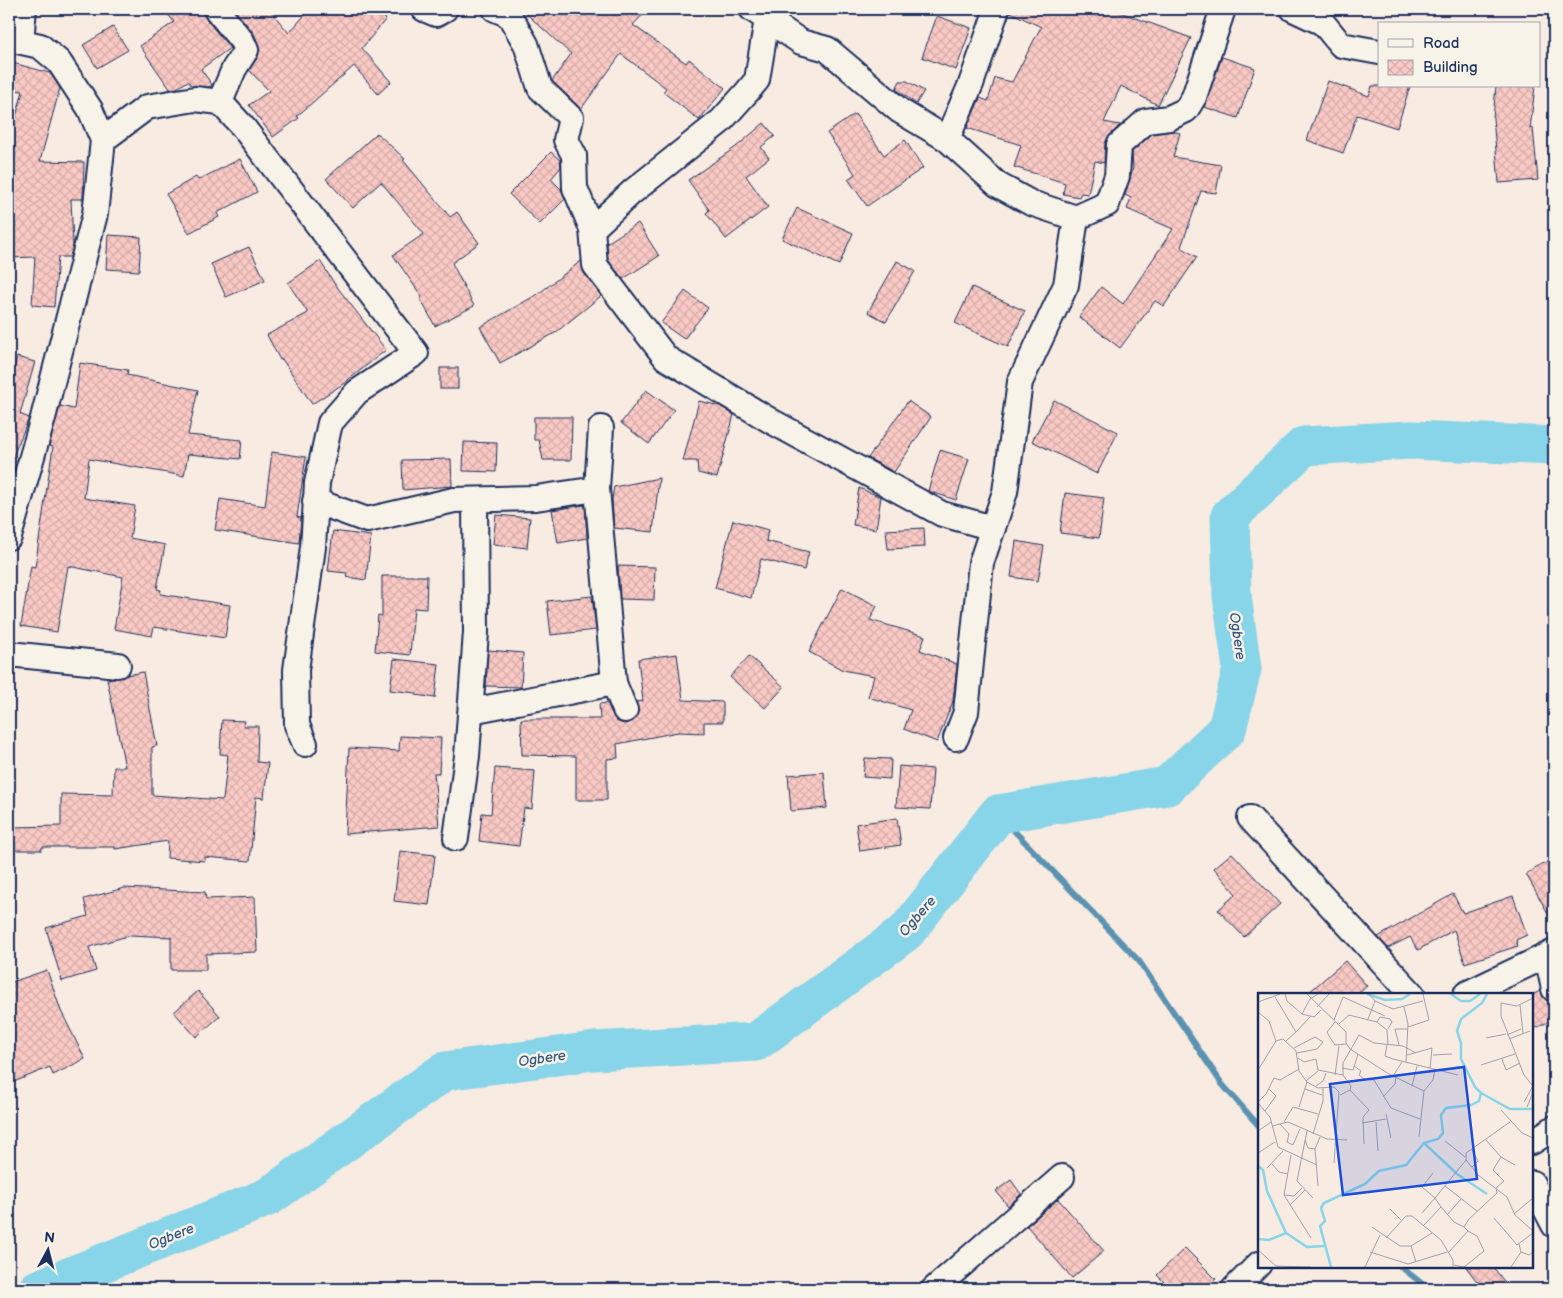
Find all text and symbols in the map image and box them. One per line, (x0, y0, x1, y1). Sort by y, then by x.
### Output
legend (1378, 22, 1540, 88)
text: Road (1423, 34, 1459, 53)
text: Building (1423, 58, 1478, 77)
water label: Ogbere (1226, 611, 1249, 661)
water label: Ogbere (895, 893, 939, 940)
inset map (1258, 993, 1533, 1268)
water label: Ogbere (517, 1047, 567, 1070)
water label: Ogbere (146, 1220, 197, 1253)
north arrow (22, 1226, 72, 1276)
text: N (43, 1229, 56, 1247)

